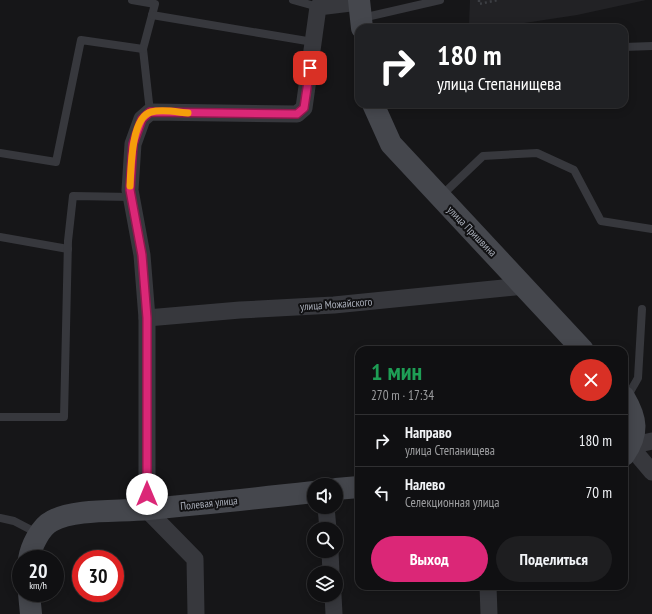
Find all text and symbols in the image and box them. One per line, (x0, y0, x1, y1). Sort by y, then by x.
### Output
text: 180 m (437, 36, 501, 73)
icon: right (371, 40, 423, 92)
pin (293, 51, 327, 85)
icon: arrive (299, 57, 321, 79)
text: улица Степанищева (437, 72, 562, 95)
street label: улица Пришвина (444, 203, 500, 259)
street label: улица Можайского (299, 294, 373, 314)
text: 1 мин (371, 356, 422, 387)
button: close (570, 359, 612, 401)
text: 270 m · 17:34 (371, 387, 434, 404)
text: Направо (405, 423, 452, 442)
icon: right (371, 430, 393, 452)
text: 180 m (579, 431, 612, 450)
text: улица Степанищева (405, 442, 495, 459)
position arrow (126, 473, 168, 515)
text: Налево (405, 475, 445, 494)
map controls (307, 478, 343, 602)
button: sound (307, 478, 343, 514)
icon: left (371, 482, 393, 504)
text: 70 m (586, 483, 612, 502)
street label: Полевая улица (180, 493, 238, 513)
text: Селекционная улица (405, 494, 499, 511)
button: search (307, 522, 343, 558)
button: Выход (371, 536, 488, 582)
button: Поделиться (496, 536, 612, 582)
speed limit sign: 30 (72, 550, 124, 602)
text: 20 (28, 558, 48, 584)
button: layers (307, 566, 343, 602)
text: km/h (29, 579, 47, 592)

